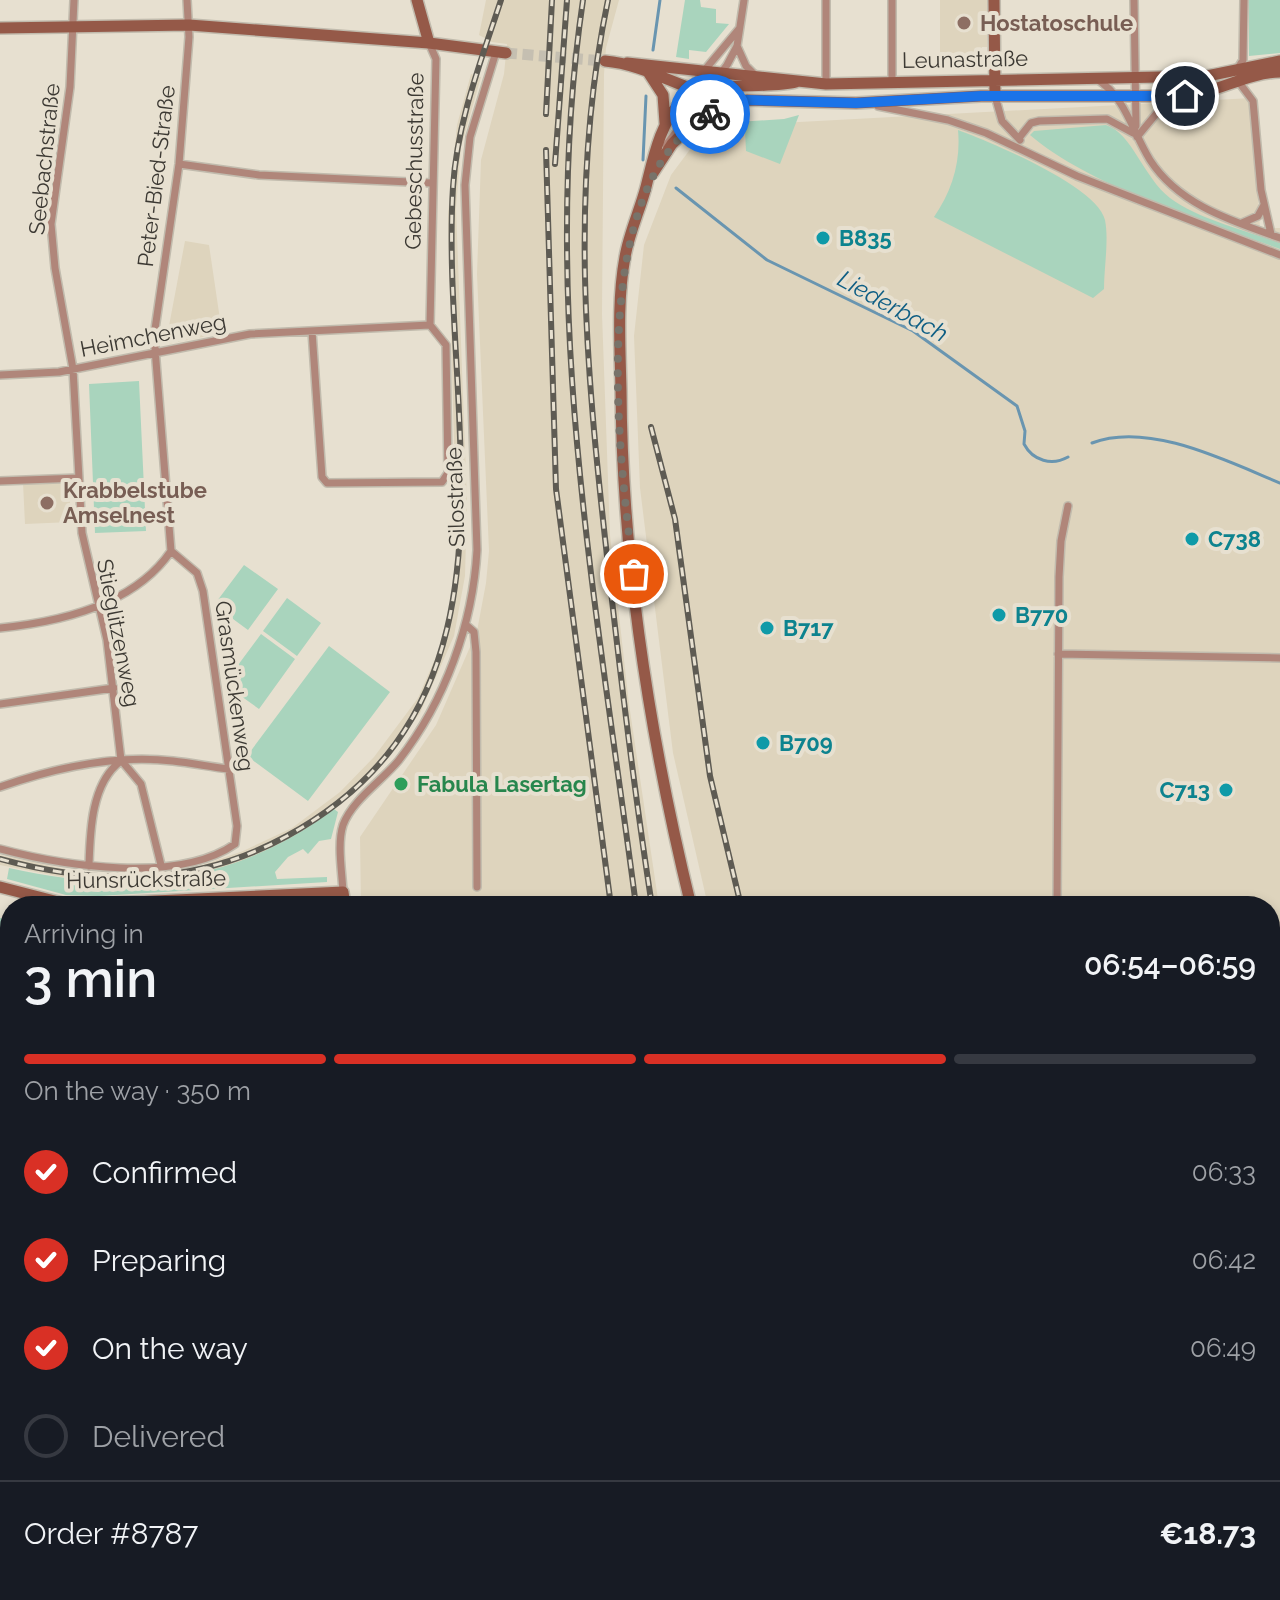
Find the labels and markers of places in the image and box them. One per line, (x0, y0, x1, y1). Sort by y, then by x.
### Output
place label: Hostatoschule (980, 10, 1133, 36)
marker: Hostatoschule (955, 14, 973, 32)
pin (1151, 62, 1219, 130)
place label: B835 (839, 225, 892, 251)
marker: B835 (814, 229, 832, 247)
place label: Krabbelstube Amselnest (63, 477, 207, 528)
marker: Krabbelstube Amselnest (38, 494, 56, 512)
place label: C738 (1208, 526, 1261, 552)
marker: C738 (1183, 530, 1201, 548)
pin (600, 540, 668, 608)
place label: B770 (1015, 602, 1068, 628)
marker: B770 (990, 606, 1008, 624)
place label: B717 (783, 615, 834, 641)
marker: B717 (758, 619, 776, 637)
place label: B709 (779, 730, 833, 756)
marker: B709 (754, 734, 772, 752)
place label: Fabula Lasertag (417, 771, 587, 797)
marker: Fabula Lasertag (392, 775, 410, 793)
place label: C713 (1159, 777, 1210, 803)
marker: C713 (1217, 781, 1235, 799)

